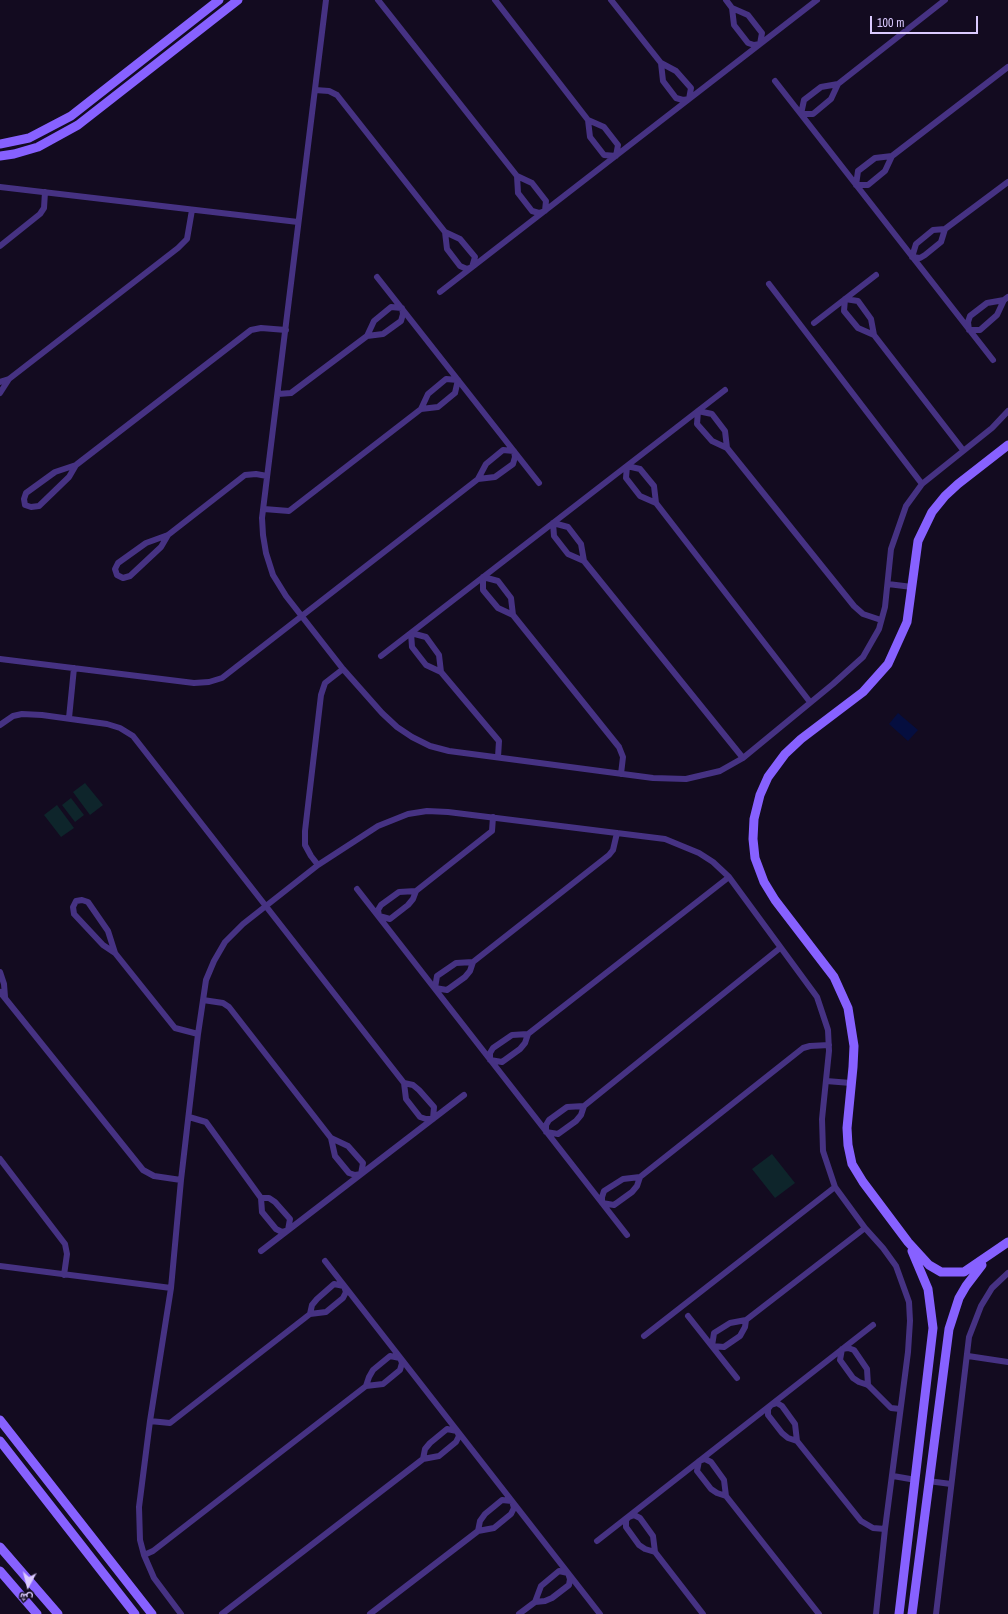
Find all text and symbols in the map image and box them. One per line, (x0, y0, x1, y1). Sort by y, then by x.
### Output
scale bar (872, 8, 980, 34)
text: 100 m (877, 15, 904, 31)
north arrow (8, 1566, 48, 1606)
text: ش (19, 1590, 34, 1606)

